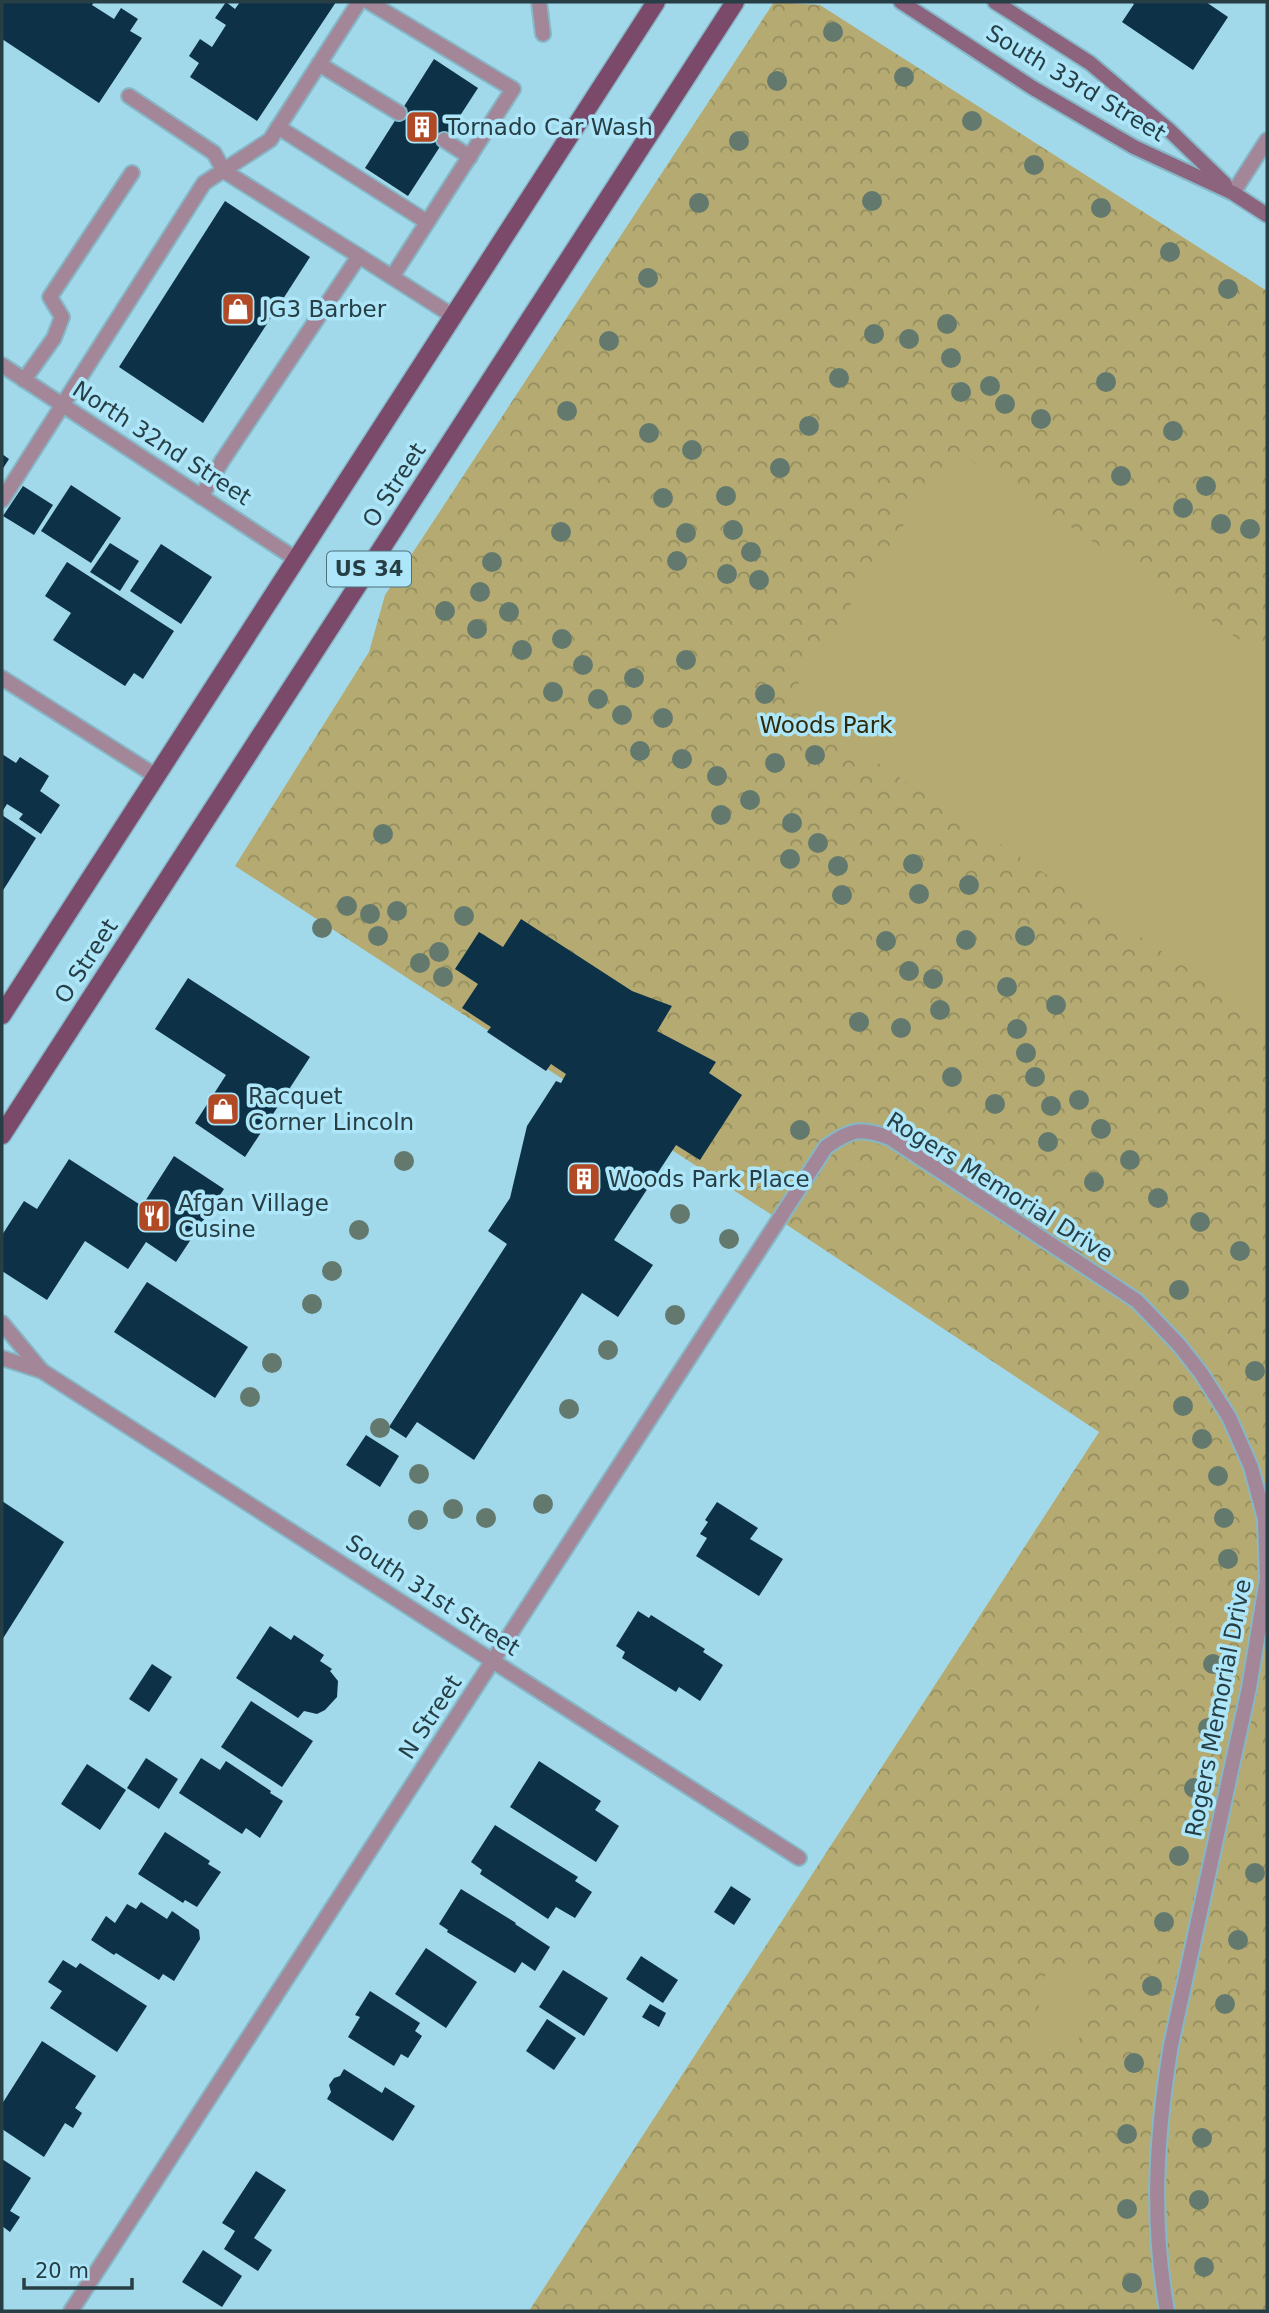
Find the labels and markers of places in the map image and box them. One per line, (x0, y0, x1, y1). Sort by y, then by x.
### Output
building icon: Tornado Car Wash (403, 108, 441, 146)
place label: Tornado Car Wash (445, 114, 653, 140)
shop icon: JG3 Barber (219, 290, 257, 328)
place label: JG3 Barber (260, 296, 387, 322)
place label: Racquet Corner Lincoln (248, 1083, 414, 1135)
shop icon: Racquet Corner Lincoln (204, 1090, 242, 1128)
building icon: Woods Park Place (565, 1160, 603, 1198)
place label: Woods Park Place (608, 1166, 810, 1192)
place label: Afgan Village Cusine (178, 1190, 329, 1242)
restaurant icon: Afgan Village Cusine (135, 1197, 173, 1235)

